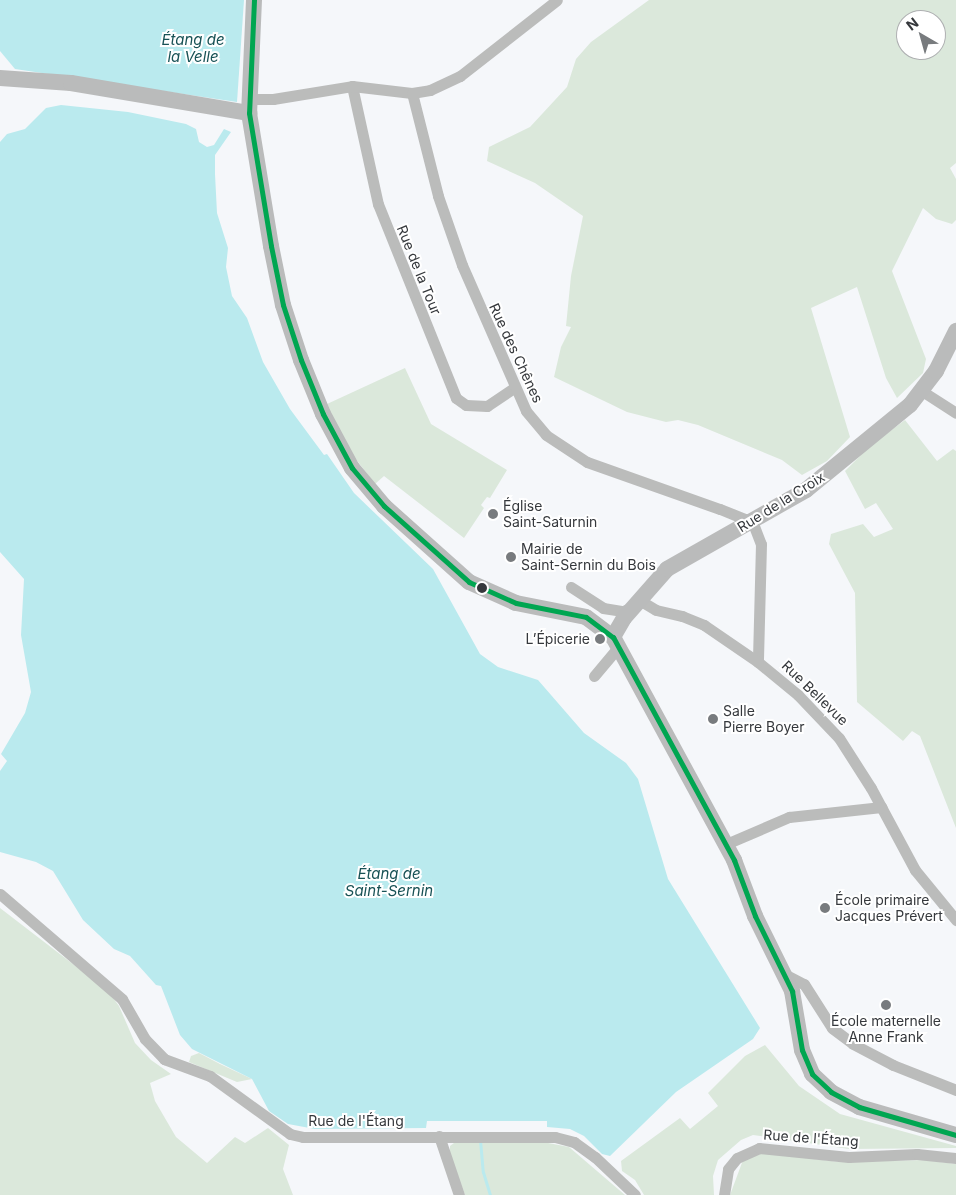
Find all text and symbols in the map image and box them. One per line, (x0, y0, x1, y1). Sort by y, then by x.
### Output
north arrow (896, 10, 946, 60)
text: N (903, 14, 922, 34)
water label: Étang de la Velle (161, 30, 225, 65)
street label: Rue de la Tour (393, 223, 445, 317)
street label: Rue des Chênes (486, 301, 546, 405)
street label: Rue de la Croix (734, 468, 828, 536)
place label: Église Saint-Saturnin (503, 498, 597, 530)
marker: Église Saint-Saturnin (487, 508, 499, 520)
place label: Mairie de Saint-Sernin du Bois (521, 541, 656, 574)
marker: Mairie de Saint-Sernin du Bois (505, 551, 517, 563)
unlabelled marker (477, 583, 487, 593)
place label: L’Épicerie (525, 631, 590, 647)
marker: L’Épicerie (594, 633, 606, 645)
street label: Rue Bellevue (778, 657, 852, 729)
place label: Salle Pierre Boyer (723, 703, 804, 736)
marker: Salle Pierre Boyer (707, 713, 719, 725)
water label: Étang de Saint-Sernin (345, 864, 433, 899)
place label: École primaire Jacques Prévert (835, 892, 943, 924)
marker: École primaire Jacques Prévert (819, 902, 831, 914)
marker: École maternelle Anne Frank (880, 999, 892, 1011)
place label: École maternelle Anne Frank (831, 1013, 941, 1046)
street label: Rue de l'Étang (308, 1113, 404, 1129)
street label: Rue de l'Étang (763, 1126, 859, 1150)

